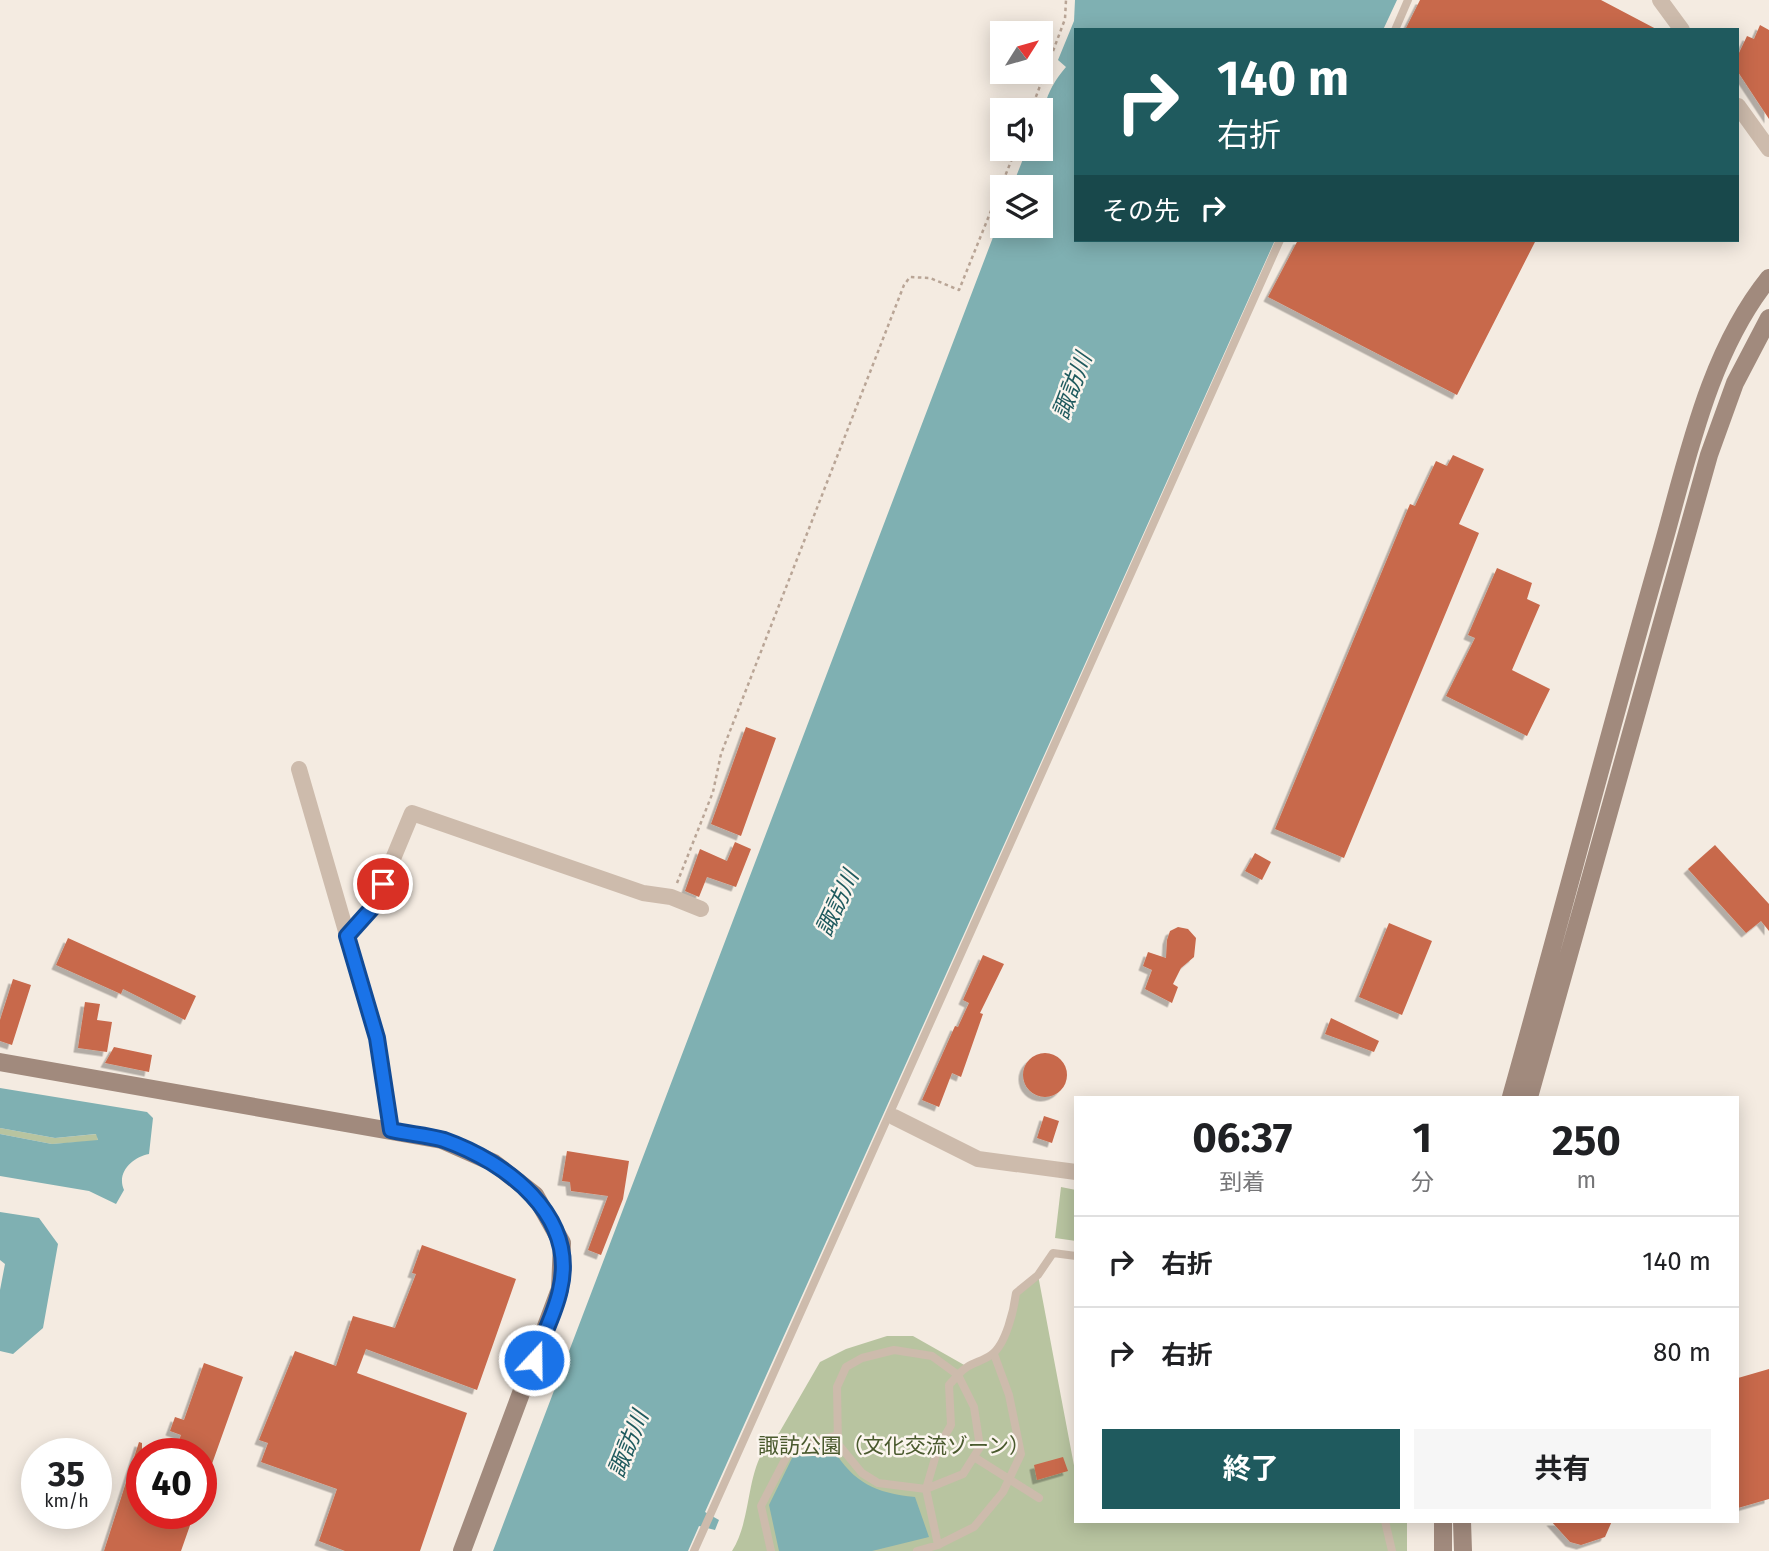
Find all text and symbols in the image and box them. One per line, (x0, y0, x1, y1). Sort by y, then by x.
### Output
north arrow (990, 21, 1054, 84)
map controls (990, 21, 1053, 238)
text: 140 m (1217, 49, 1349, 108)
icon: right (1102, 56, 1193, 147)
button: sound (990, 98, 1053, 161)
text: 右折 (1217, 116, 1281, 154)
button: layers (990, 175, 1053, 238)
icon: right (1194, 189, 1232, 227)
text: その先 (1102, 196, 1180, 227)
water label: 諏訪川 (1047, 346, 1099, 423)
pin (353, 854, 413, 914)
water label: 諏訪川 (810, 863, 866, 940)
icon: arrive (364, 865, 402, 903)
text: 06:37 (1192, 1113, 1293, 1163)
text: 1 (1412, 1113, 1432, 1163)
text: 250 (1552, 1116, 1621, 1166)
text: m (1576, 1166, 1596, 1194)
text: 到着 (1219, 1168, 1265, 1196)
text: 分 (1411, 1168, 1434, 1196)
icon: right (1102, 1243, 1140, 1281)
text: 140 m (1642, 1246, 1711, 1277)
text: 右折 (1161, 1249, 1213, 1280)
position arrow (497, 1323, 571, 1397)
icon: right (1102, 1334, 1140, 1372)
text: 80 m (1653, 1337, 1711, 1368)
text: 右折 (1161, 1340, 1213, 1371)
water label: 諏訪川 (602, 1404, 655, 1481)
button: 終了 (1102, 1429, 1400, 1509)
button: 共有 (1414, 1429, 1711, 1509)
park label: 諏訪公園（文化交流ゾーン） (758, 1433, 1030, 1459)
speed limit sign: 40 (126, 1438, 217, 1529)
text: 35 (48, 1453, 85, 1495)
text: km/h (44, 1490, 89, 1512)

